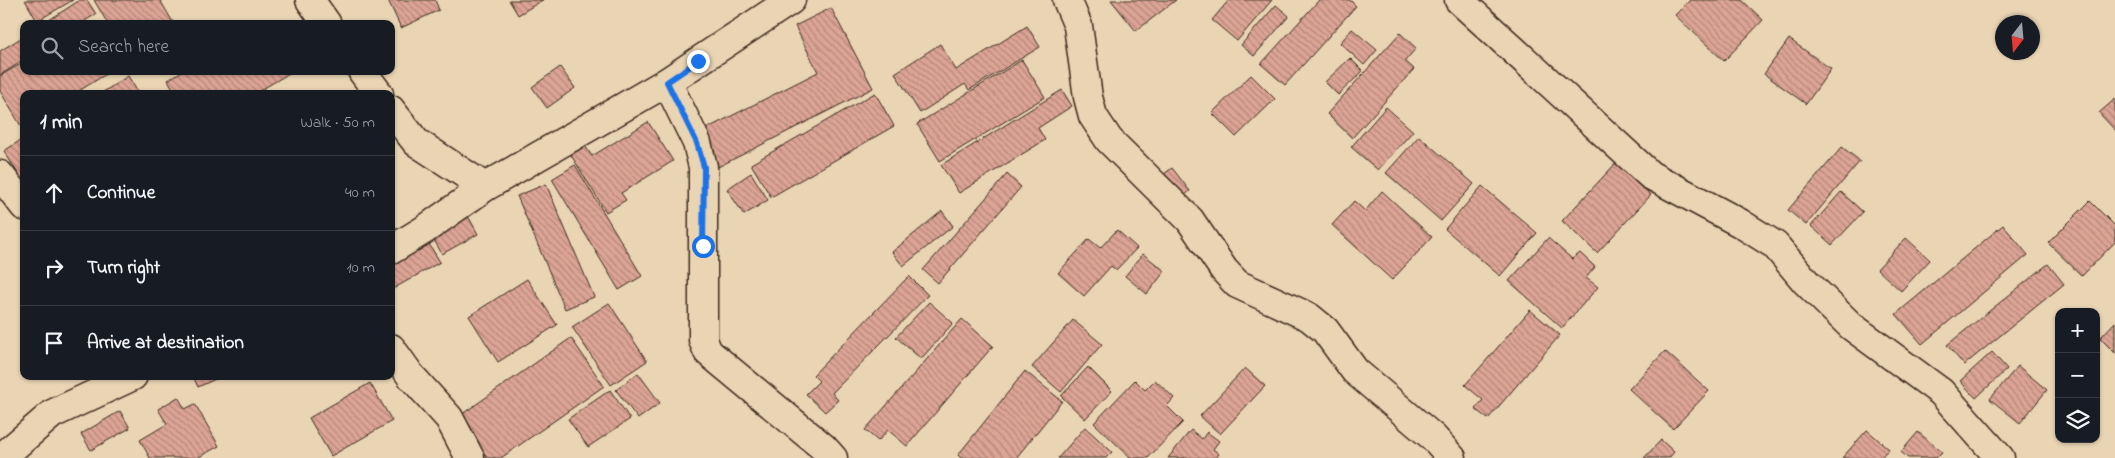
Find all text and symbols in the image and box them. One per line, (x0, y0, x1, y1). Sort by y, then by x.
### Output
north arrow (1995, 15, 2040, 60)
search box (20, 20, 395, 75)
icon: search (38, 34, 66, 62)
text: Search here (78, 34, 169, 61)
route end (687, 50, 710, 73)
text: 1 min (40, 108, 82, 138)
text: Walk · 50 m (300, 111, 375, 135)
icon: ahead (40, 179, 68, 207)
text: Continue (87, 180, 155, 207)
text: 40 m (345, 181, 375, 205)
route start (692, 235, 715, 258)
icon: right (40, 254, 68, 282)
text: Turn right (87, 255, 160, 282)
text: 10 m (347, 256, 375, 280)
map controls (2055, 308, 2100, 443)
button: + (2055, 308, 2100, 353)
icon: arrive (40, 329, 68, 357)
text: Arrive at destination (87, 330, 244, 357)
button: − (2055, 353, 2100, 398)
button: layers (2055, 398, 2100, 443)

